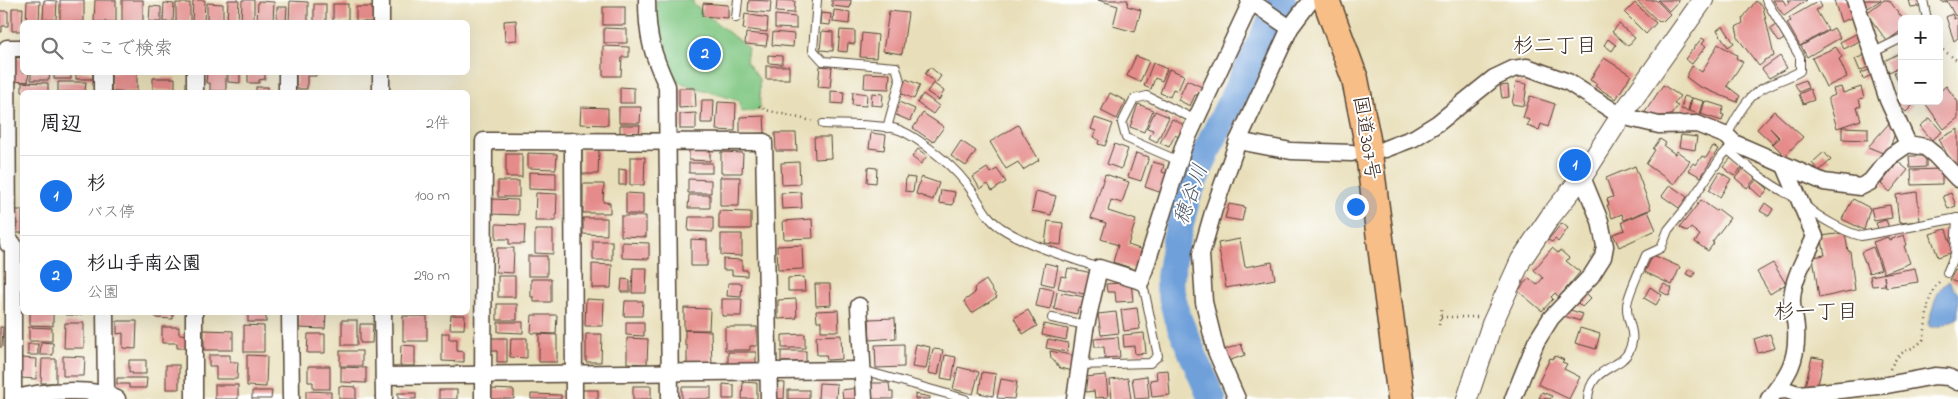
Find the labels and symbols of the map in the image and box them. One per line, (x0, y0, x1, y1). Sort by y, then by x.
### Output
district label: 杉二丁目 (1513, 32, 1597, 62)
pin: 2 (689, 35, 721, 73)
street label: 国道307号 (1344, 94, 1386, 182)
pin: 1 (1559, 146, 1591, 184)
water label: 穂谷川 (1167, 160, 1217, 230)
your location (1343, 194, 1369, 220)
district label: 杉一丁目 (1774, 298, 1858, 328)

